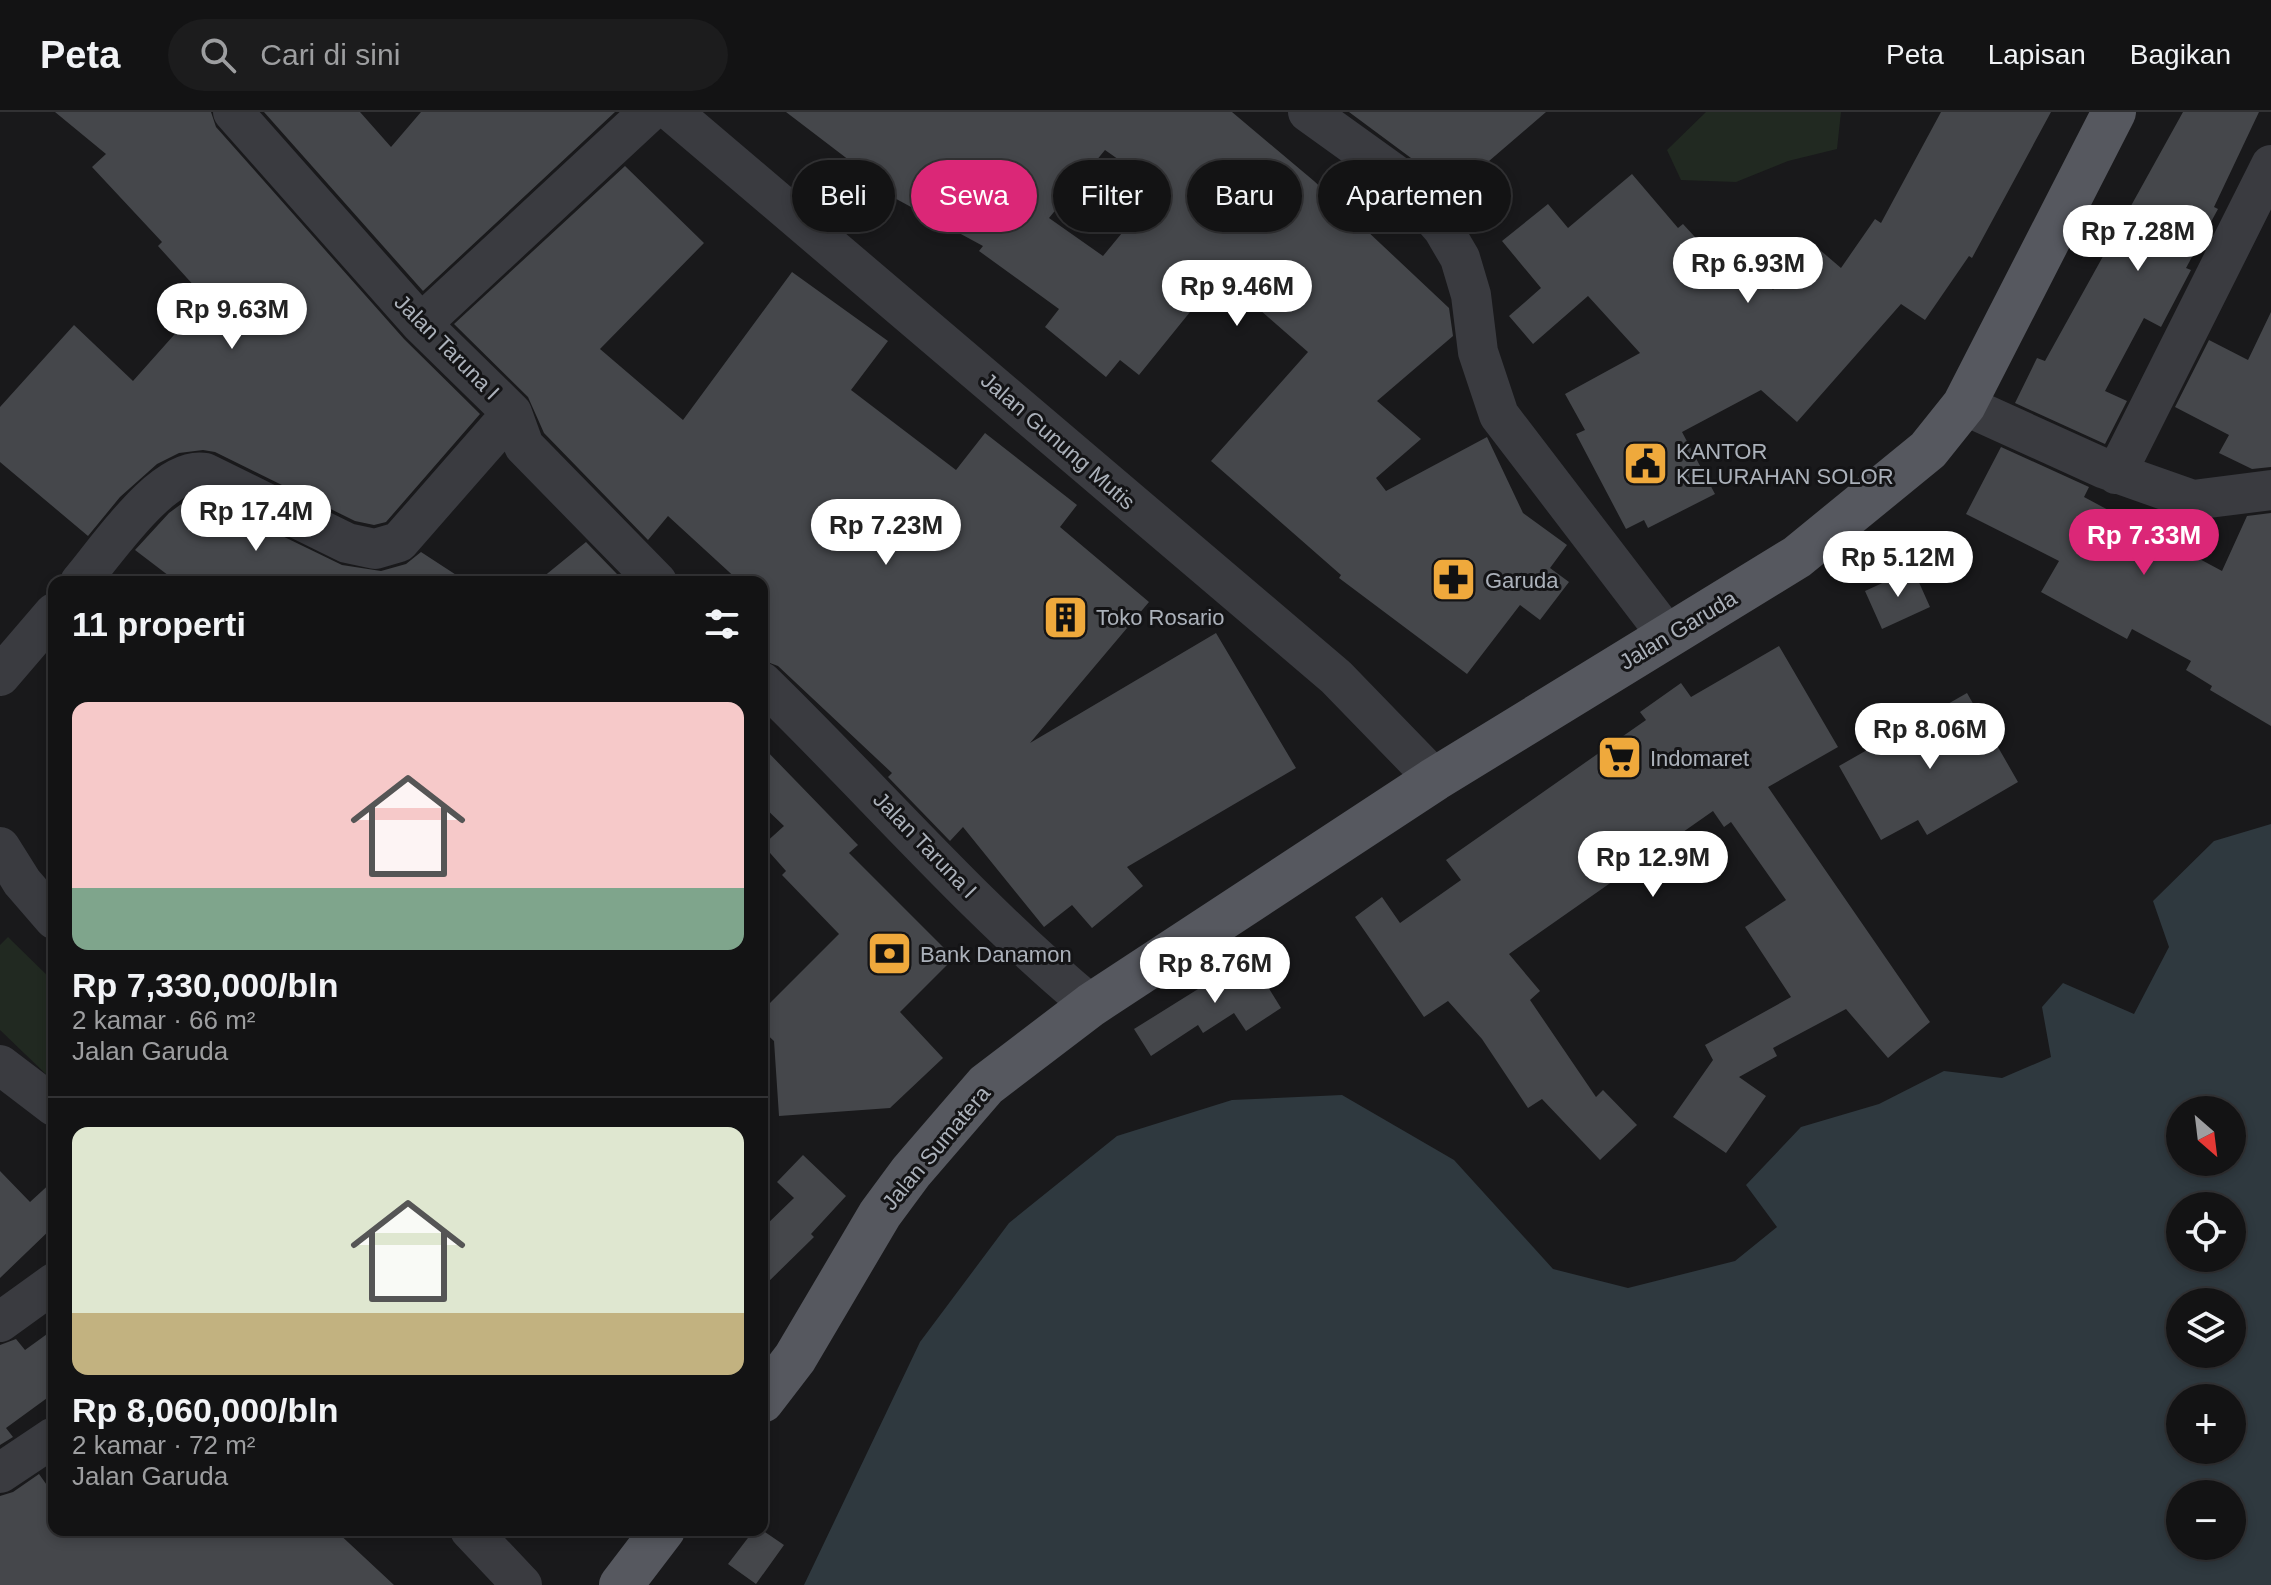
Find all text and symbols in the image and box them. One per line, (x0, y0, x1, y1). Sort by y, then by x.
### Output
search box (168, 19, 728, 91)
icon: search (196, 33, 240, 77)
text: Peta (40, 34, 120, 76)
text: Cari di sini (260, 38, 400, 71)
text: Peta (1886, 39, 1944, 70)
text: Lapisan (1988, 39, 2086, 70)
text: Bagikan (2130, 39, 2231, 70)
chip: Beli (792, 160, 895, 232)
chip: Sewa (911, 160, 1037, 232)
chip: Filter (1053, 160, 1171, 232)
chip: Baru (1187, 160, 1302, 232)
chip: Apartemen (1318, 160, 1511, 232)
pin: Rp 7.28M (2055, 205, 2221, 273)
text: Rp 7.28M (2081, 216, 2195, 246)
pin: Rp 6.93M (1665, 237, 1831, 305)
text: Rp 6.93M (1691, 248, 1805, 278)
pin: Rp 9.46M (1154, 260, 1320, 328)
text: Rp 9.46M (1180, 271, 1294, 301)
pin: Rp 9.63M (149, 283, 315, 351)
street label: Jalan Taruna I (389, 289, 505, 405)
text: Rp 9.63M (175, 294, 289, 324)
street label: Jalan Gunung Mutis (976, 367, 1140, 515)
place label: KANTOR KELURAHAN SOLOR (1676, 439, 1894, 489)
public building icon: KANTOR KELURAHAN SOLOR (1621, 440, 1669, 488)
pin: Rp 17.4M (173, 485, 339, 553)
text: Rp 17.4M (199, 496, 313, 526)
pin: Rp 7.23M (803, 499, 969, 567)
pin: Rp 7.33M (2061, 509, 2227, 577)
text: Rp 7.23M (829, 510, 943, 540)
text: Rp 7.33M (2087, 520, 2201, 550)
pin: Rp 5.12M (1815, 531, 1981, 599)
text: Rp 5.12M (1841, 542, 1955, 572)
pharmacy icon: Garuda (1430, 556, 1478, 604)
place label: Garuda (1485, 568, 1559, 593)
street label: Jalan Garuda (1615, 585, 1742, 675)
building icon: Toko Rosario (1041, 593, 1089, 641)
icon: filters (700, 602, 744, 646)
text: 11 properti (72, 605, 246, 643)
place label: Toko Rosario (1096, 605, 1224, 630)
pin: Rp 8.06M (1847, 703, 2013, 771)
text: Rp 8.06M (1873, 714, 1987, 744)
supermarket icon: Indomaret (1595, 734, 1643, 782)
place label: Indomaret (1650, 746, 1749, 771)
icon: home (336, 754, 480, 898)
street label: Jalan Taruna I (868, 787, 982, 903)
pin: Rp 12.9M (1570, 831, 1736, 899)
text: Rp 12.9M (1596, 842, 1710, 872)
bank icon: Bank Danamon (865, 930, 913, 978)
pin: Rp 8.76M (1132, 937, 1298, 1005)
place label: Bank Danamon (920, 942, 1072, 967)
text: Rp 8.76M (1158, 948, 1272, 978)
text: Rp 7,330,000/bln (72, 966, 338, 1004)
text: 2 kamar · 66 m² (72, 1005, 256, 1035)
text: Jalan Garuda (72, 1036, 228, 1066)
street label: Jalan Sumatera (877, 1080, 996, 1215)
north arrow (2166, 1096, 2246, 1176)
map controls (2166, 1096, 2246, 1560)
icon: home (336, 1179, 480, 1323)
button: locate (2166, 1192, 2246, 1272)
button: layers (2166, 1288, 2246, 1368)
button: + (2166, 1384, 2246, 1464)
text: Rp 8,060,000/bln (72, 1391, 338, 1429)
text: 2 kamar · 72 m² (72, 1430, 256, 1460)
text: Jalan Garuda (72, 1461, 228, 1491)
button: − (2166, 1480, 2246, 1560)

